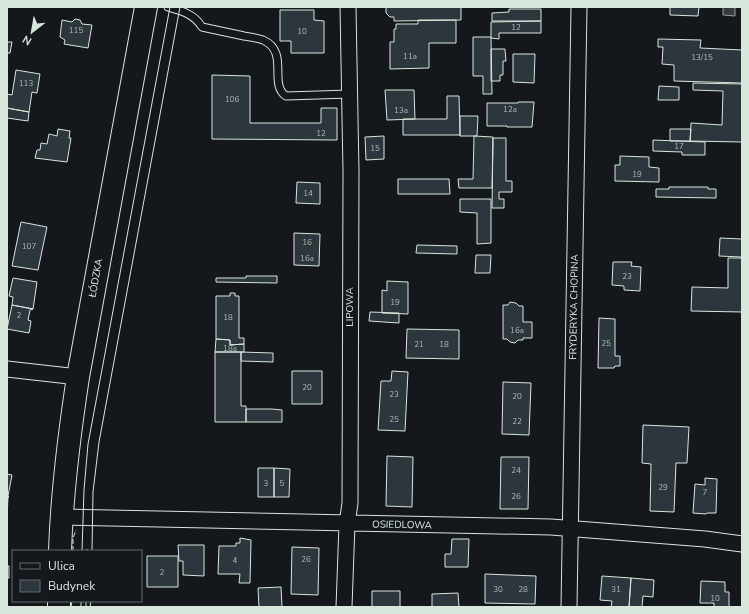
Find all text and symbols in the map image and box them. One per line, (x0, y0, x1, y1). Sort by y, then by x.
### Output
north arrow (12, 12, 52, 52)
house number: 12 (511, 22, 521, 33)
house number: 115 (69, 25, 83, 36)
house number: 10 (297, 26, 307, 37)
text: N (20, 32, 34, 49)
house number: 11a (403, 51, 417, 62)
house number: 13/15 (691, 52, 713, 63)
house number: 113 (19, 78, 33, 89)
house number: 106 (225, 94, 239, 105)
house number: 12a (503, 104, 517, 115)
house number: 13a (394, 105, 408, 116)
house number: 12 (316, 128, 326, 139)
house number: 17 (674, 141, 684, 152)
house number: 15 (370, 143, 380, 154)
house number: 19 (632, 169, 642, 180)
house number: 14 (303, 188, 313, 199)
house number: 16 (302, 237, 312, 248)
house number: 107 (22, 241, 36, 252)
house number: 16a (300, 253, 314, 264)
street label: FRYDERYKA CHOPINA (566, 253, 582, 360)
street label: ŁÓDZKA (86, 257, 106, 299)
house number: 23 (622, 271, 632, 282)
street label: LIPOWA (343, 287, 357, 327)
house number: 19 (390, 297, 400, 308)
house number: 2 (17, 310, 22, 321)
house number: 18 (223, 312, 233, 323)
house number: 16a (510, 325, 524, 336)
house number: 25 (601, 338, 611, 349)
house number: 21 (414, 339, 424, 350)
house number: 18 (439, 339, 449, 350)
house number: 18a (223, 343, 237, 354)
house number: 20 (302, 382, 312, 393)
house number: 23 (389, 389, 399, 400)
house number: 20 (512, 391, 522, 402)
house number: 25 (389, 414, 399, 425)
house number: 22 (512, 416, 522, 427)
house number: 24 (511, 465, 521, 476)
house number: 3 (264, 478, 269, 489)
house number: 5 (280, 478, 285, 489)
house number: 29 (658, 482, 668, 493)
house number: 7 (703, 487, 708, 498)
house number: 26 (511, 491, 521, 502)
street label: OSIEDLOWA (372, 517, 433, 533)
legend (12, 550, 142, 602)
house number: 26 (301, 554, 311, 565)
house number: 4 (233, 555, 238, 566)
text: Ulica (48, 558, 75, 574)
house number: 2 (160, 567, 165, 578)
text: Budynek (48, 578, 96, 594)
house number: 30 (493, 584, 503, 595)
house number: 28 (518, 584, 528, 595)
house number: 31 (611, 584, 621, 595)
house number: 10 (710, 593, 720, 604)

